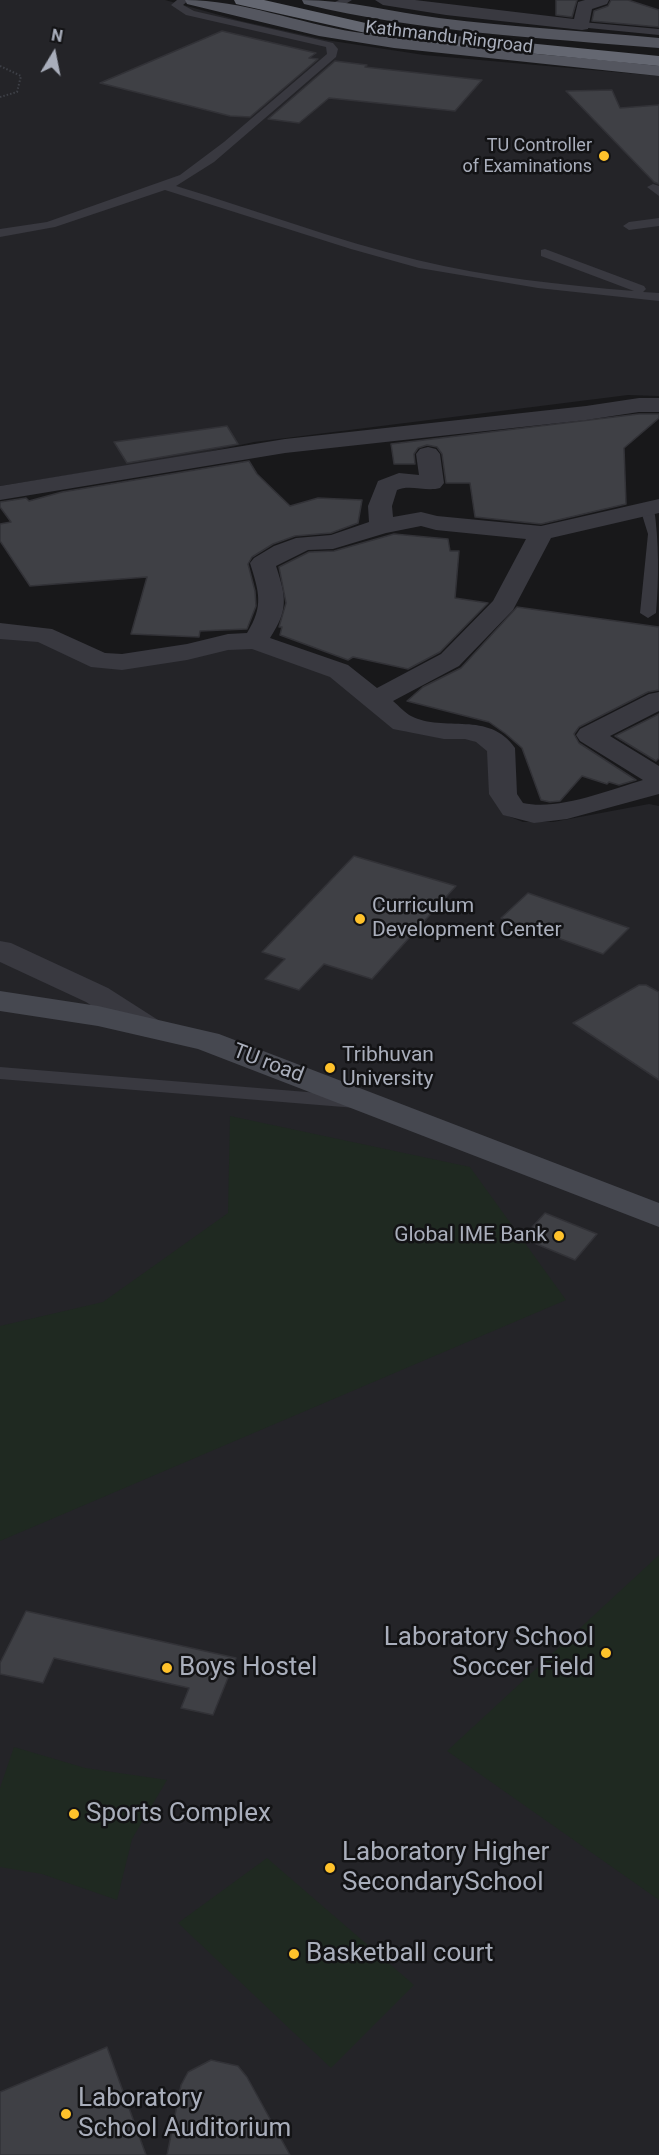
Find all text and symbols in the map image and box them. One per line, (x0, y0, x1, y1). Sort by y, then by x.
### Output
street label: Kathmandu Ringroad (364, 17, 534, 59)
north arrow (24, 24, 84, 84)
text: N (50, 25, 64, 46)
place label: TU Controller of Examinations (462, 135, 592, 178)
marker: TU Controller of Examinations (597, 149, 611, 163)
place label: Curriculum Development Center (372, 894, 562, 944)
marker: Curriculum Development Center (353, 912, 367, 926)
street label: TU road (229, 1039, 307, 1089)
place label: Tribhuvan University (342, 1043, 434, 1093)
marker: Tribhuvan University (323, 1061, 337, 1075)
place label: Global IME Bank (394, 1223, 547, 1249)
marker: Global IME Bank (552, 1229, 566, 1243)
place label: Laboratory School Soccer Field (384, 1622, 594, 1684)
marker: Laboratory School Soccer Field (599, 1646, 613, 1660)
place label: Boys Hostel (179, 1652, 317, 1684)
marker: Boys Hostel (160, 1661, 174, 1675)
place label: Sports Complex (86, 1798, 271, 1830)
marker: Sports Complex (67, 1807, 81, 1821)
place label: Laboratory Higher SecondarySchool (342, 1837, 549, 1898)
marker: Laboratory Higher SecondarySchool (323, 1861, 337, 1875)
place label: Basketball court (306, 1938, 494, 1970)
marker: Basketball court (287, 1947, 301, 1961)
place label: Laboratory School Auditorium (78, 2083, 291, 2144)
marker: Laboratory School Auditorium (59, 2107, 73, 2121)

